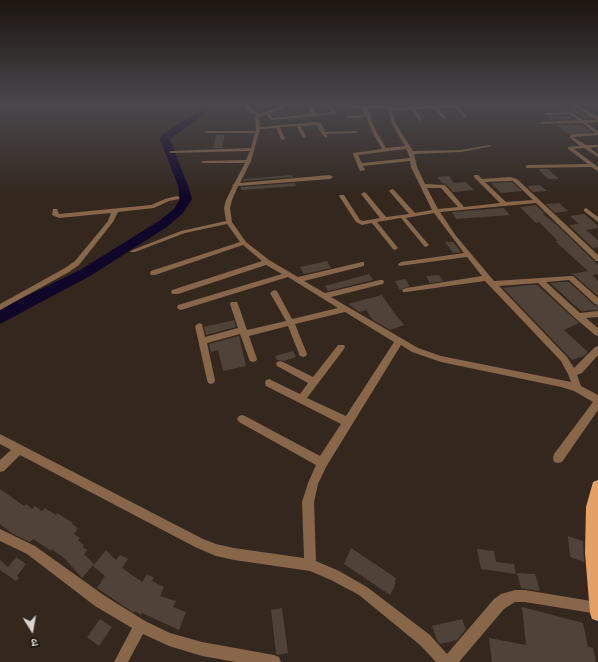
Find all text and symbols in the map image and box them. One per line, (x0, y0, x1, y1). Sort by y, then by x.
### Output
north arrow (12, 610, 52, 650)
text: उ (30, 635, 39, 649)

